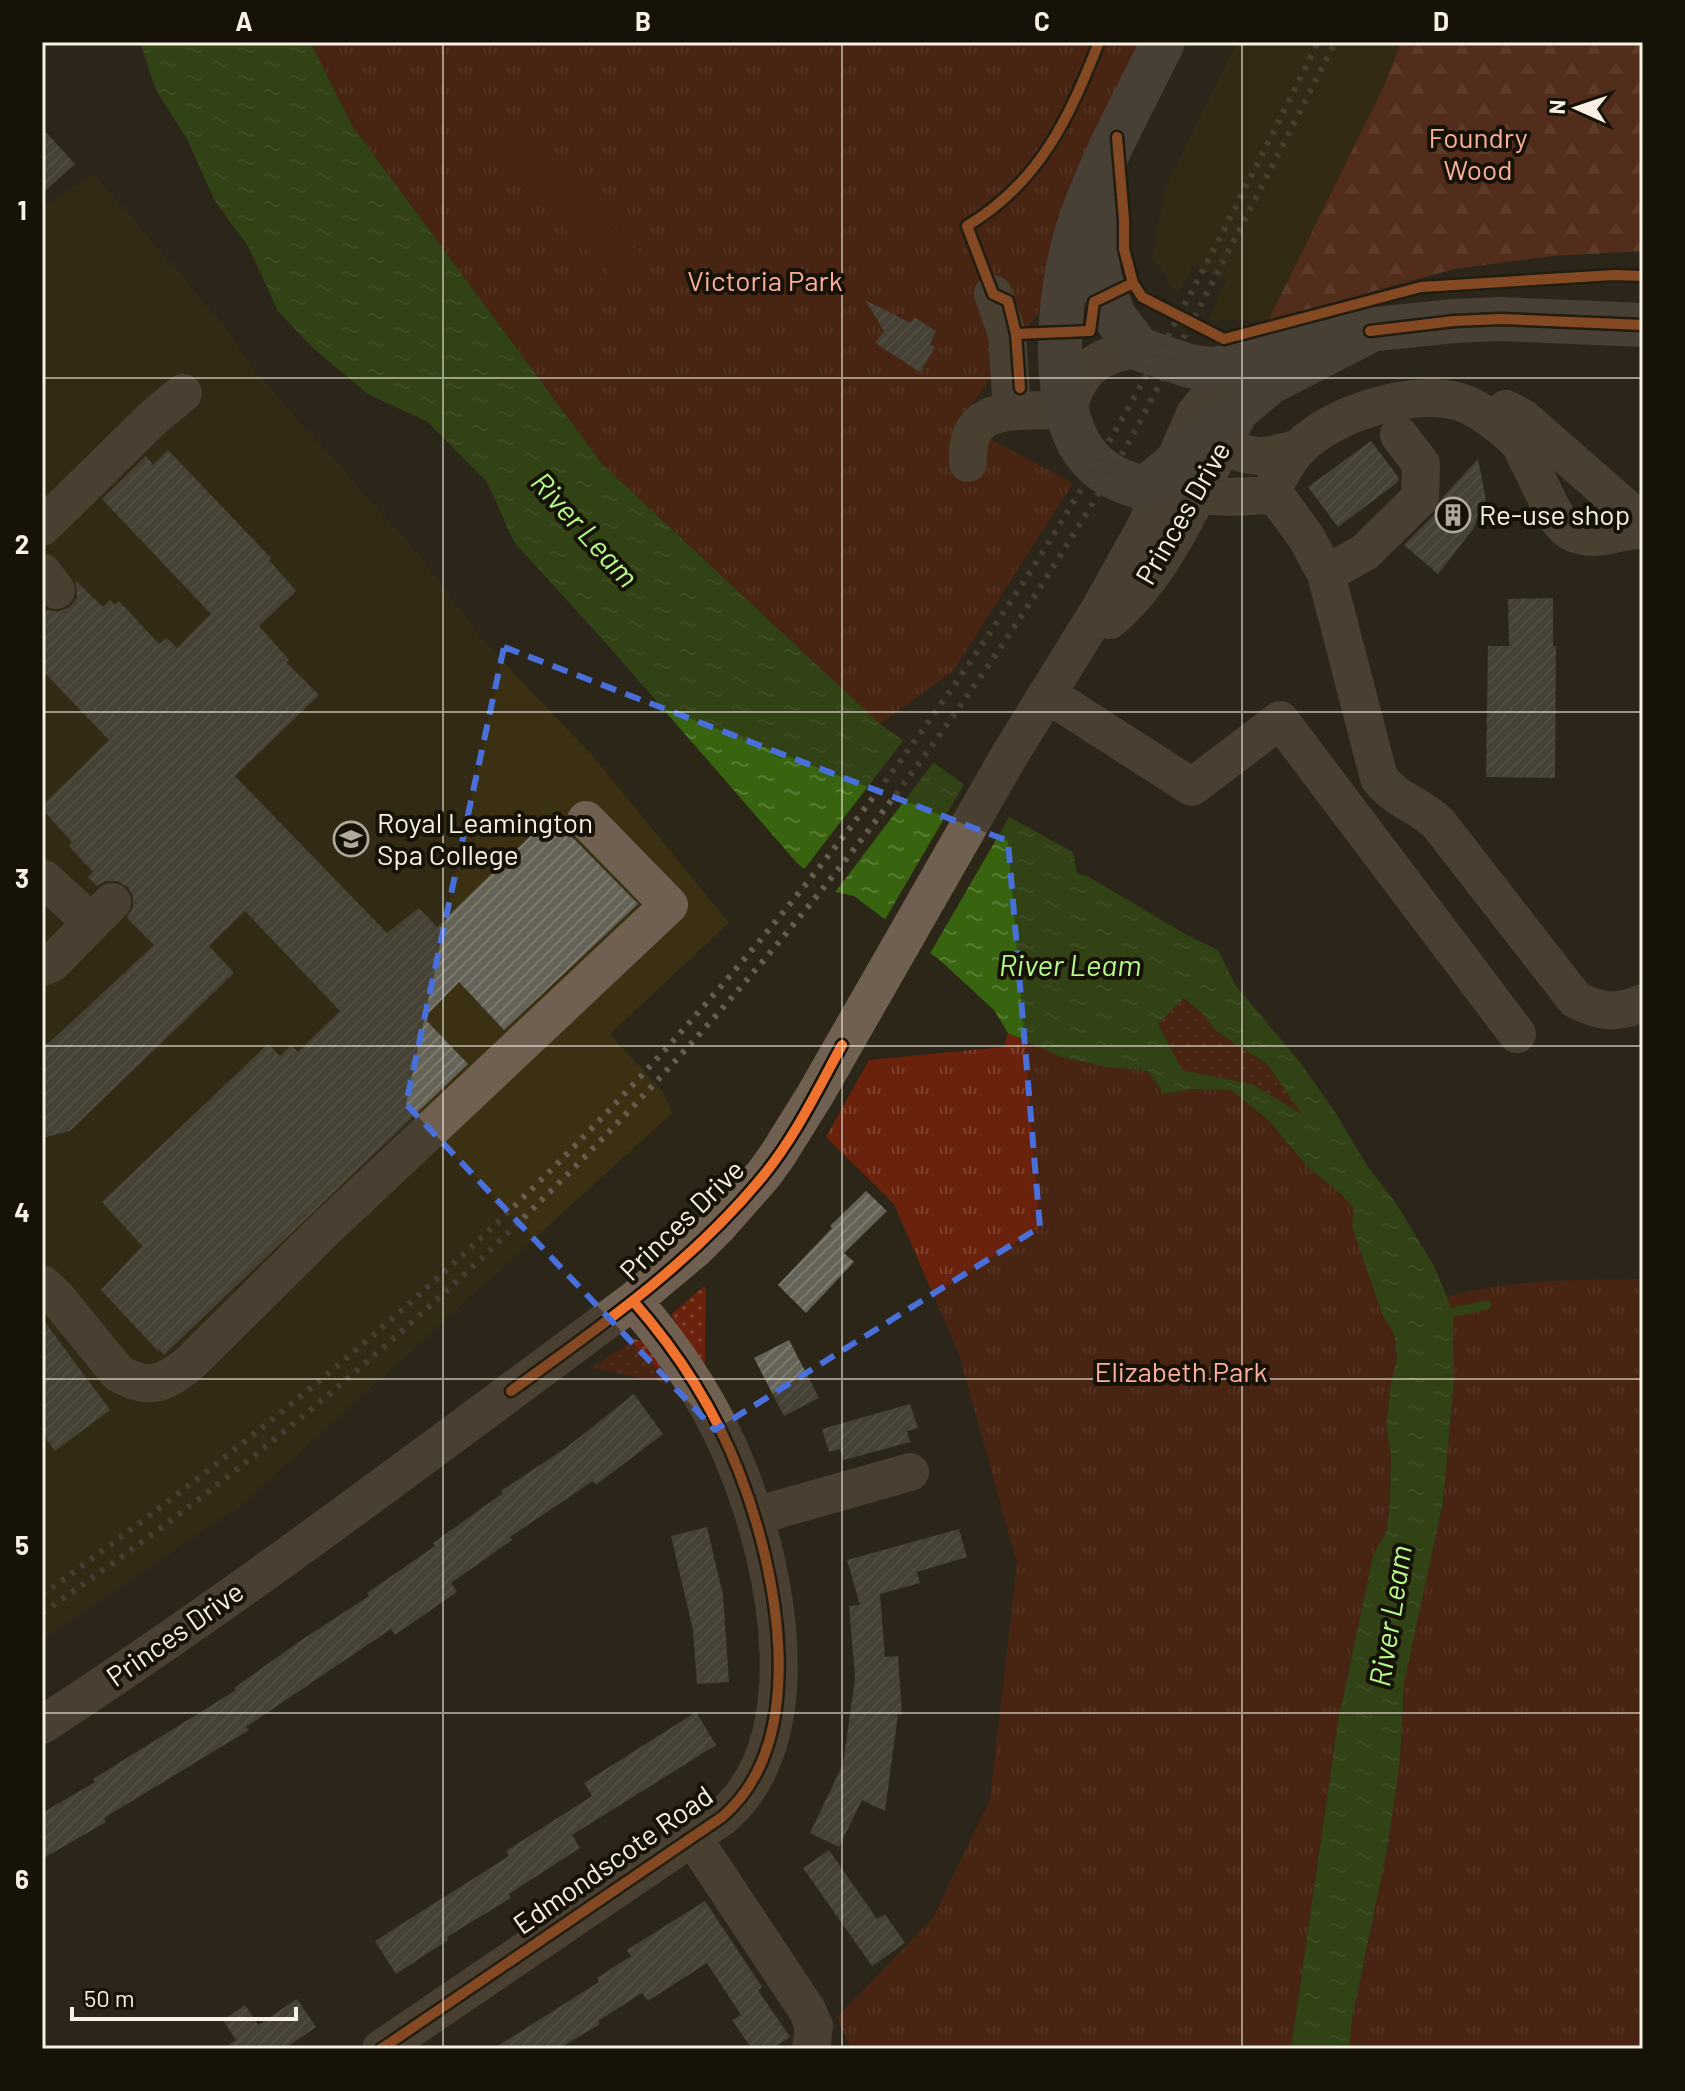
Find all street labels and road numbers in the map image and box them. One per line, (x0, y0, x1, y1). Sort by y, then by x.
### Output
street label: Princes Drive (1128, 435, 1237, 590)
street label: Princes Drive (612, 1152, 750, 1287)
street label: Princes Drive (99, 1574, 249, 1693)
street label: Edmondscote Road (506, 1778, 719, 1941)

